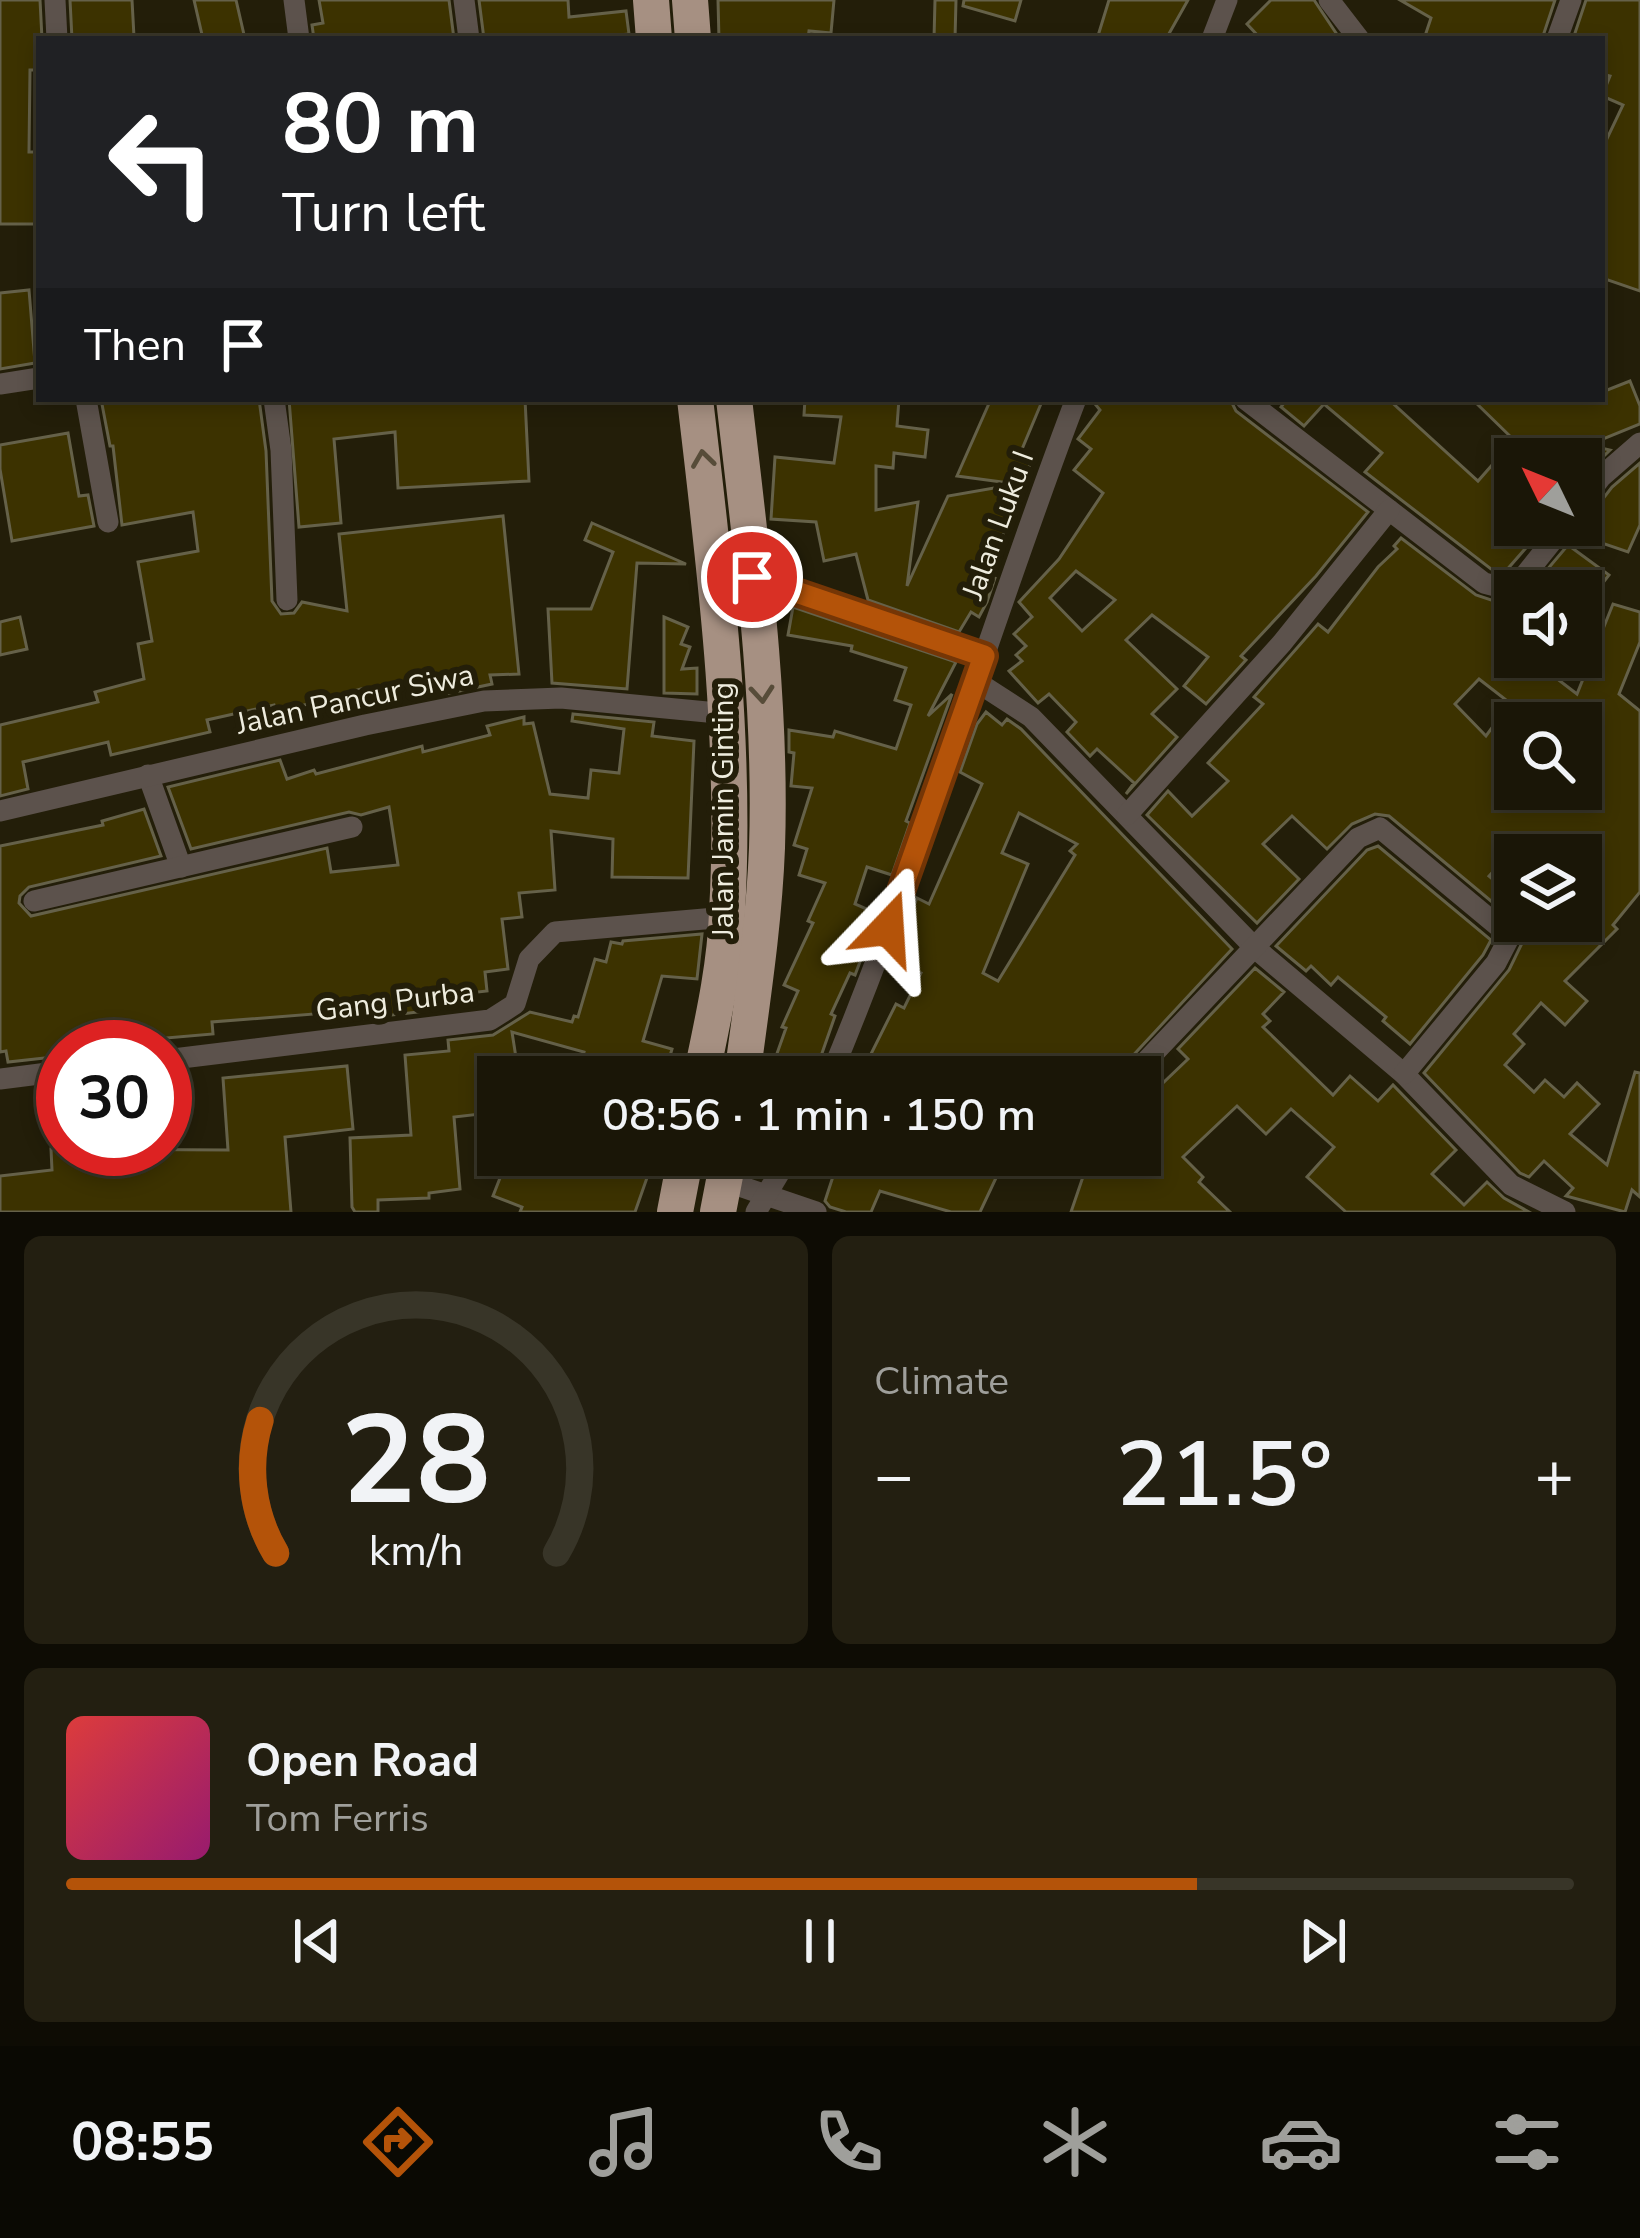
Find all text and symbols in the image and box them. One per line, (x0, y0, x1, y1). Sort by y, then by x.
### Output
text: 80 m (282, 67, 479, 182)
icon: left (84, 84, 240, 240)
text: Turn left (282, 176, 485, 250)
icon: arrive (210, 312, 276, 378)
text: Then (84, 315, 186, 376)
north arrow (1494, 438, 1602, 546)
map controls (1494, 438, 1602, 942)
street label: Jalan Luku I (952, 445, 1044, 606)
one-way arrow (691, 450, 717, 469)
pin (701, 526, 803, 628)
icon: arrive (719, 544, 785, 610)
button: sound (1494, 570, 1602, 678)
street label: Jalan Pancur Siwa (232, 654, 478, 745)
street label: Jalan Jamin Ginting (703, 682, 744, 939)
one-way arrow (749, 685, 775, 704)
button: search (1494, 702, 1602, 810)
button: layers (1494, 834, 1602, 942)
position arrow (825, 865, 951, 991)
street label: Gang Purba (313, 971, 477, 1032)
speed limit sign: 30 (36, 1020, 192, 1176)
text: 08:56 · 1 min · 150 m (602, 1085, 1036, 1146)
text: Climate (874, 1355, 1009, 1408)
text: 28 (341, 1376, 491, 1546)
text: 21.5° (1115, 1414, 1333, 1537)
text: − (874, 1431, 914, 1521)
text: + (1534, 1431, 1574, 1521)
text: km/h (369, 1522, 463, 1580)
text: Open Road (246, 1731, 479, 1792)
text: Tom Ferris (246, 1792, 429, 1845)
icon: previous (284, 1908, 350, 1974)
icon: pause (787, 1908, 853, 1974)
icon: next (1290, 1908, 1356, 1974)
icon: directions (356, 2100, 440, 2184)
icon: music (582, 2100, 666, 2184)
icon: phone (807, 2100, 891, 2184)
icon: climate (1033, 2100, 1117, 2184)
icon: car (1259, 2100, 1343, 2184)
icon: filters (1485, 2100, 1569, 2184)
text: 08:55 (71, 2105, 214, 2179)

